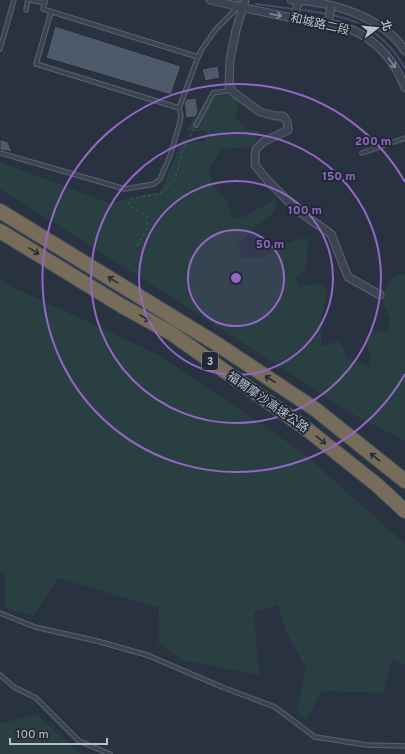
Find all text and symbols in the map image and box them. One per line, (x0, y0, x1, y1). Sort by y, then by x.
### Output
north arrow (357, 8, 397, 48)
street label: 和城路二段 (289, 10, 351, 40)
one-way arrow (269, 11, 282, 19)
text: 北 (377, 18, 394, 33)
one-way arrow (388, 57, 396, 68)
text: 200 m (355, 134, 391, 150)
text: 150 m (322, 169, 356, 185)
text: 100 m (288, 203, 322, 219)
text: 50 m (256, 237, 284, 253)
one-way arrow (28, 247, 39, 255)
centre of rings (229, 271, 243, 285)
one-way arrow (108, 276, 119, 284)
one-way arrow (139, 315, 151, 323)
road number: 3 (202, 352, 218, 370)
street label: 福爾摩沙高速公路 (224, 369, 311, 437)
one-way arrow (265, 375, 276, 383)
one-way arrow (315, 436, 326, 444)
one-way arrow (369, 452, 380, 461)
scale bar (10, 720, 107, 746)
text: 100 m (16, 727, 49, 743)

